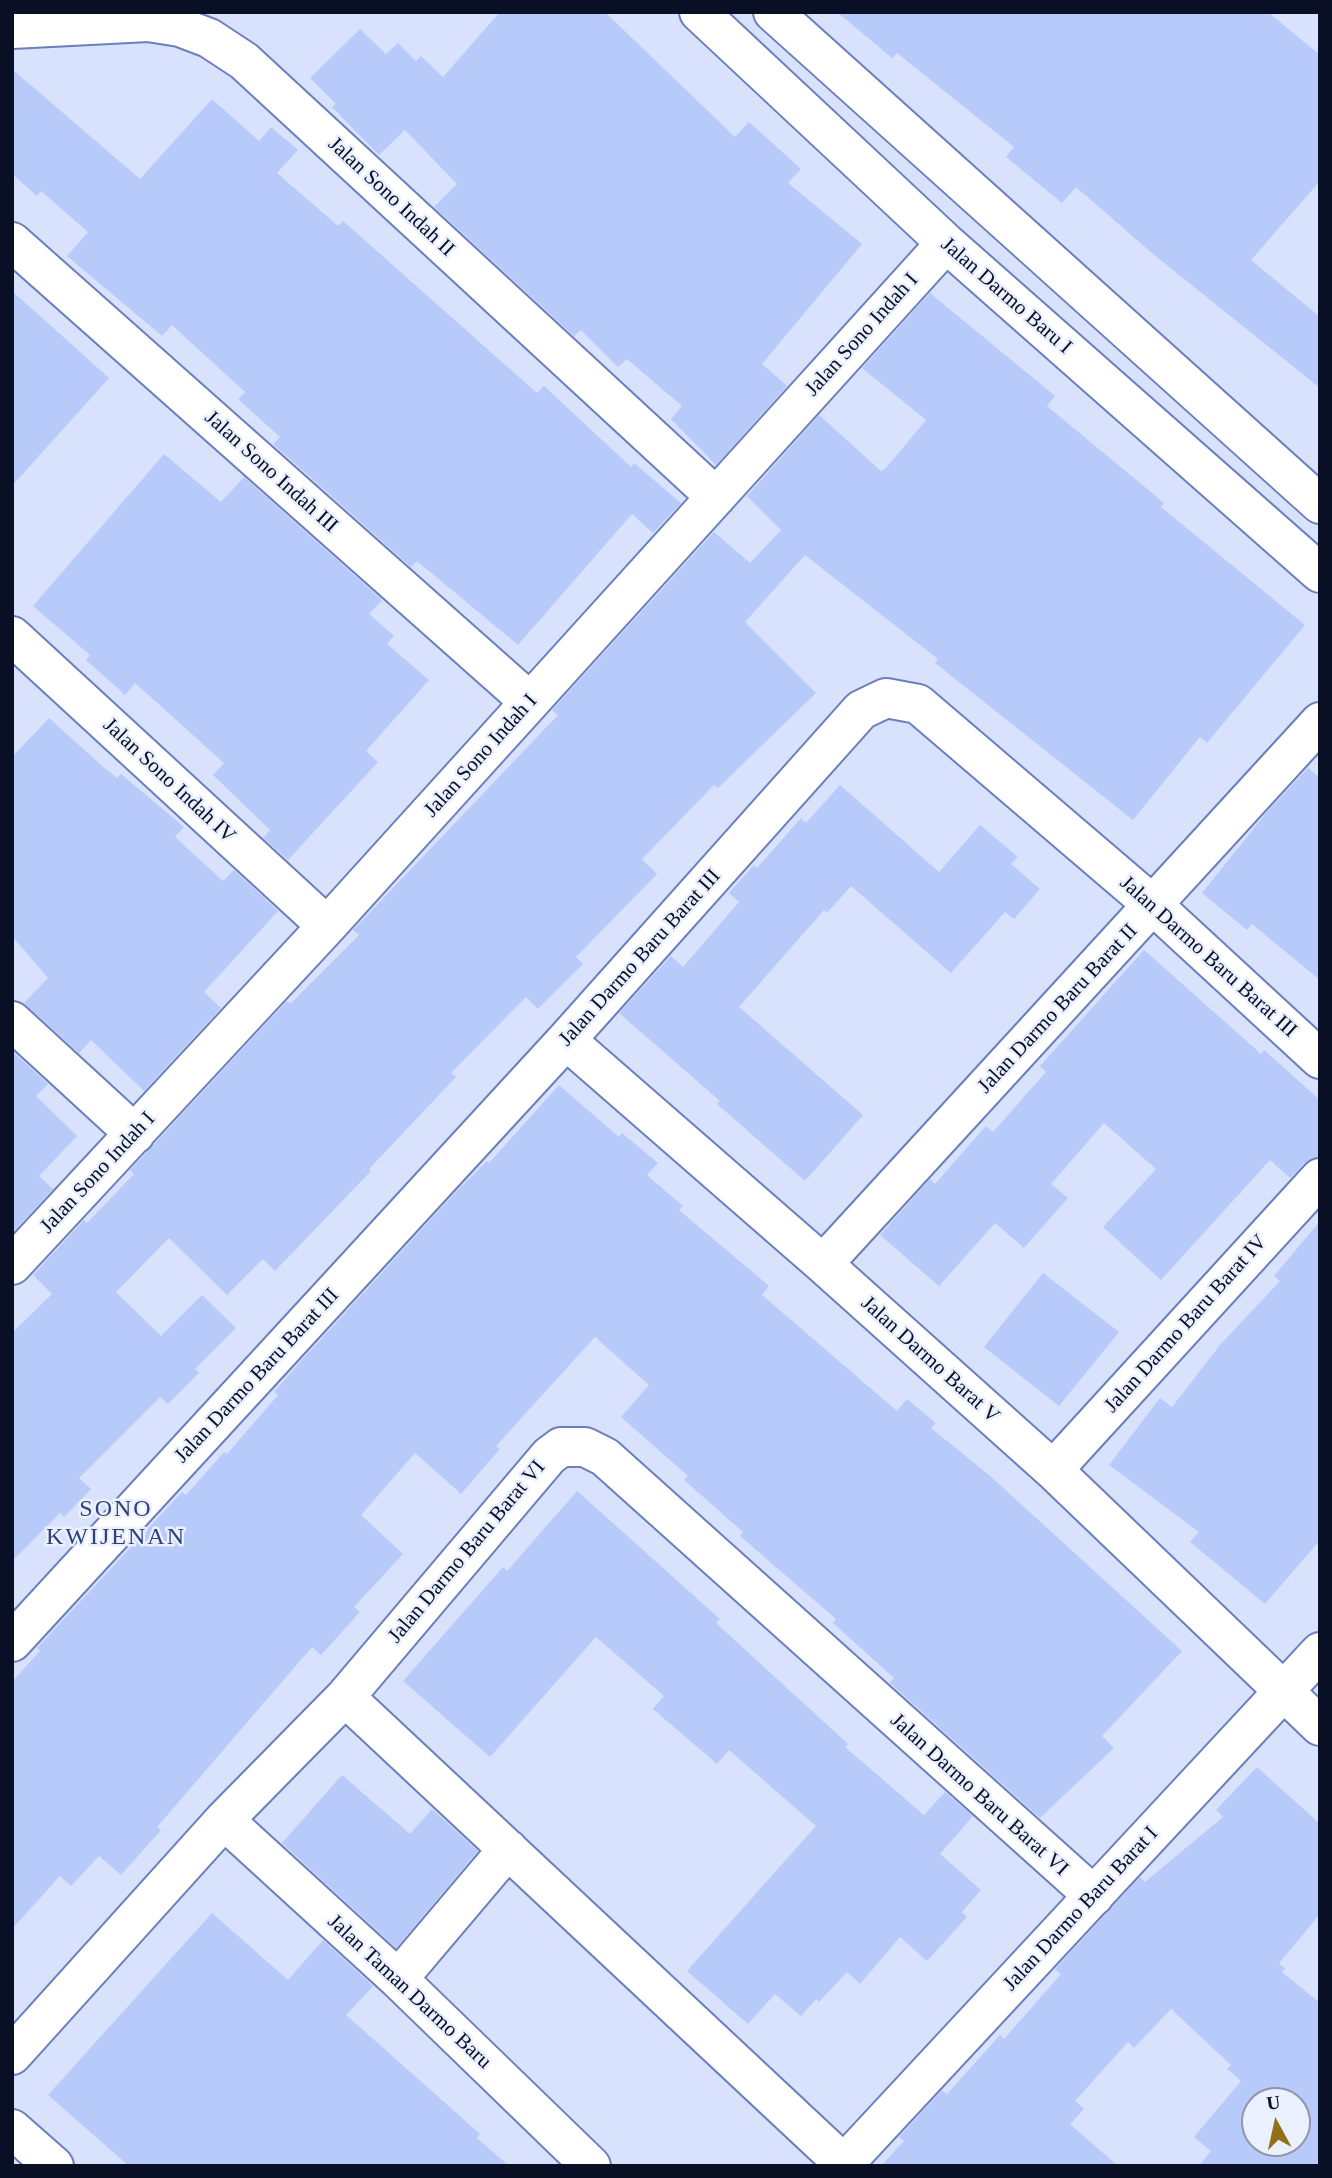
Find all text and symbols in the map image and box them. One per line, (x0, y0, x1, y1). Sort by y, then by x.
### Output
street label: Jalan Sono Indah II (322, 132, 460, 262)
street label: Jalan Darmo Baru I (935, 232, 1077, 360)
street label: Jalan Sono Indah I (800, 268, 924, 402)
street label: Jalan Sono Indah III (199, 405, 343, 539)
street label: Jalan Sono Indah I (419, 689, 543, 823)
street label: Jalan Sono Indah IV (97, 713, 241, 849)
street label: Jalan Darmo Baru Barat III (554, 864, 726, 1052)
street label: Jalan Darmo Baru Barat III (1114, 871, 1302, 1043)
street label: Jalan Darmo Baru Barat II (973, 919, 1143, 1099)
street label: Jalan Sono Indah I (35, 1107, 161, 1239)
street label: Jalan Darmo Baru Barat IV (1099, 1230, 1273, 1418)
street label: Jalan Darmo Baru Barat III (169, 1283, 345, 1469)
street label: Jalan Darmo Barat V (855, 1291, 1005, 1429)
street label: Jalan Darmo Baru Barat VI (383, 1455, 551, 1649)
district label: SONO KWIJENAN (47, 1496, 185, 1552)
street label: Jalan Darmo Baru Barat VI (885, 1708, 1073, 1882)
street label: Jalan Darmo Baru Barat I (998, 1822, 1164, 1996)
street label: Jalan Taman Darmo Baru (322, 1910, 496, 2074)
north arrow (1241, 2087, 1311, 2157)
text: U (1265, 2091, 1282, 2114)

